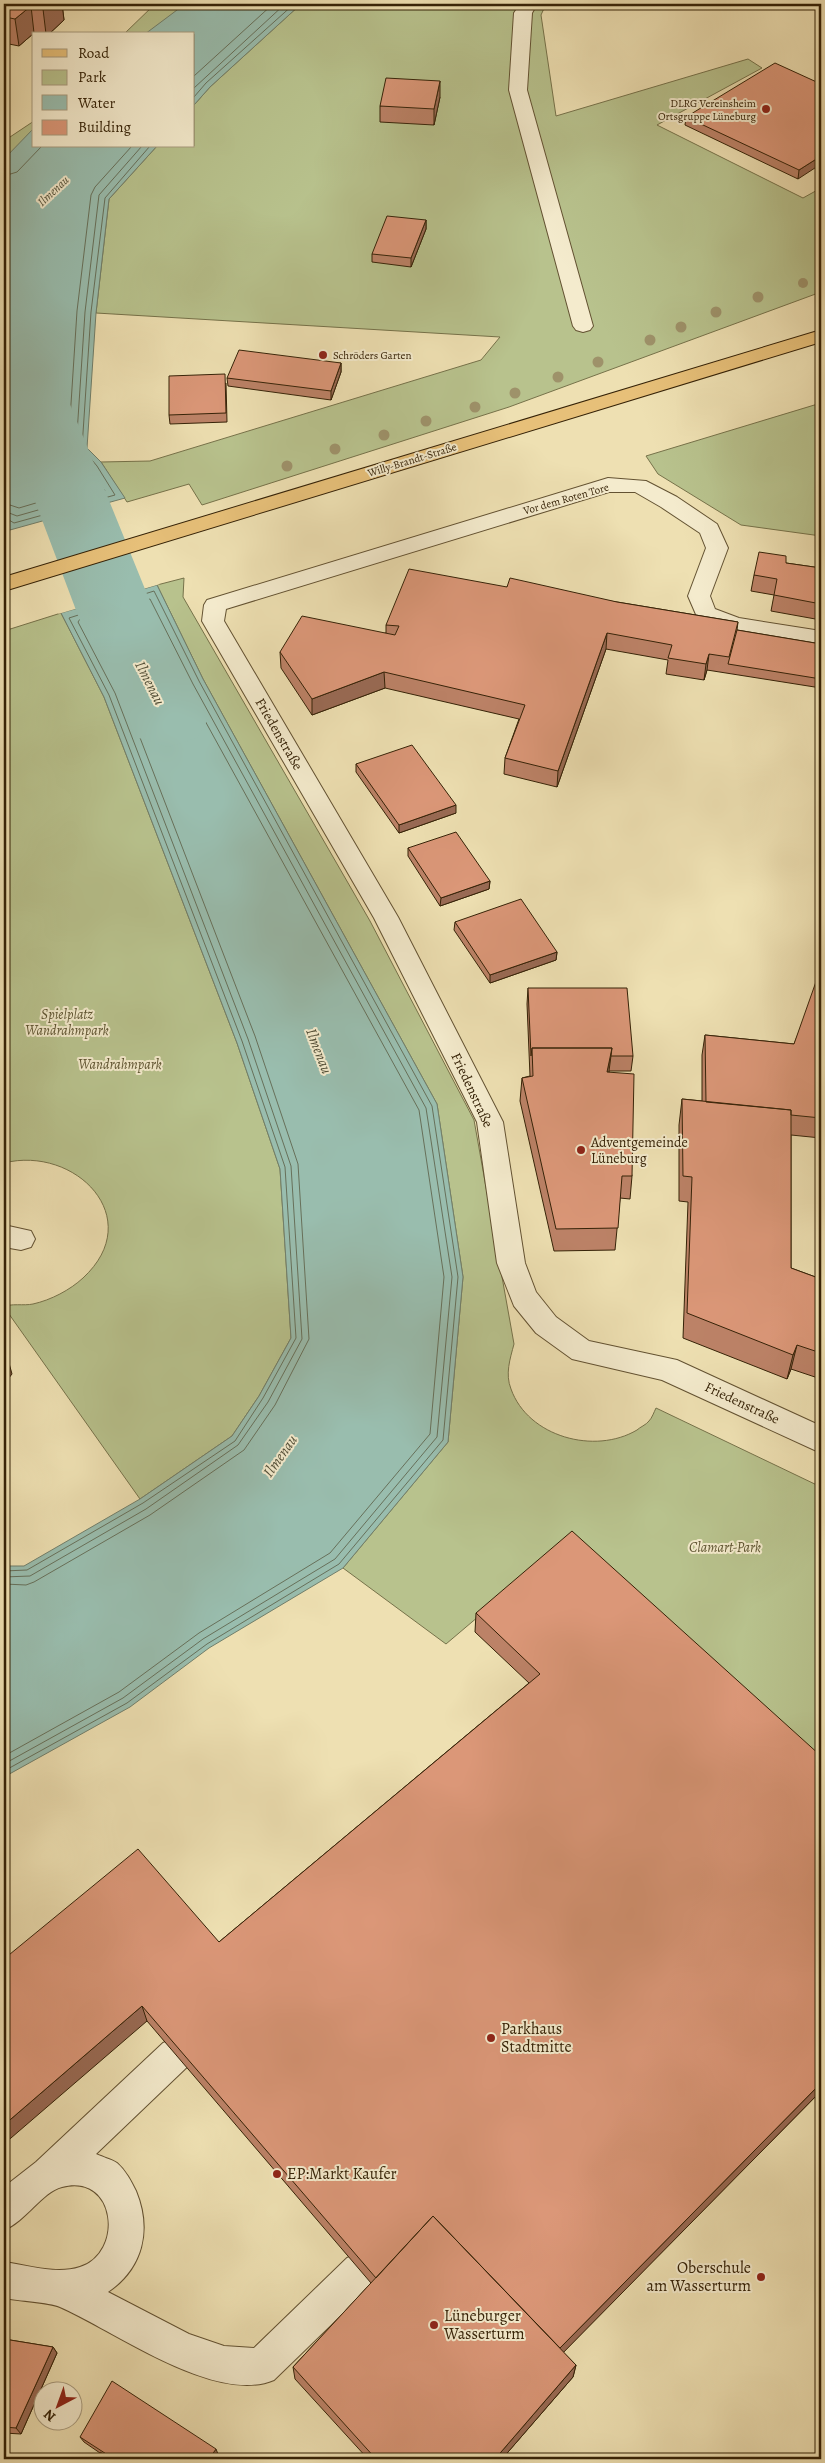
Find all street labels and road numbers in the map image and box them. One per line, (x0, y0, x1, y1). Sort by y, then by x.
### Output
street label: Willy-Brandt-Straße (365, 439, 458, 481)
street label: Vor dem Roten Tore (520, 480, 611, 519)
street label: Friedenstraße (251, 694, 307, 774)
street label: Friedenstraße (446, 1050, 498, 1130)
street label: Friedenstraße (702, 1377, 782, 1429)

